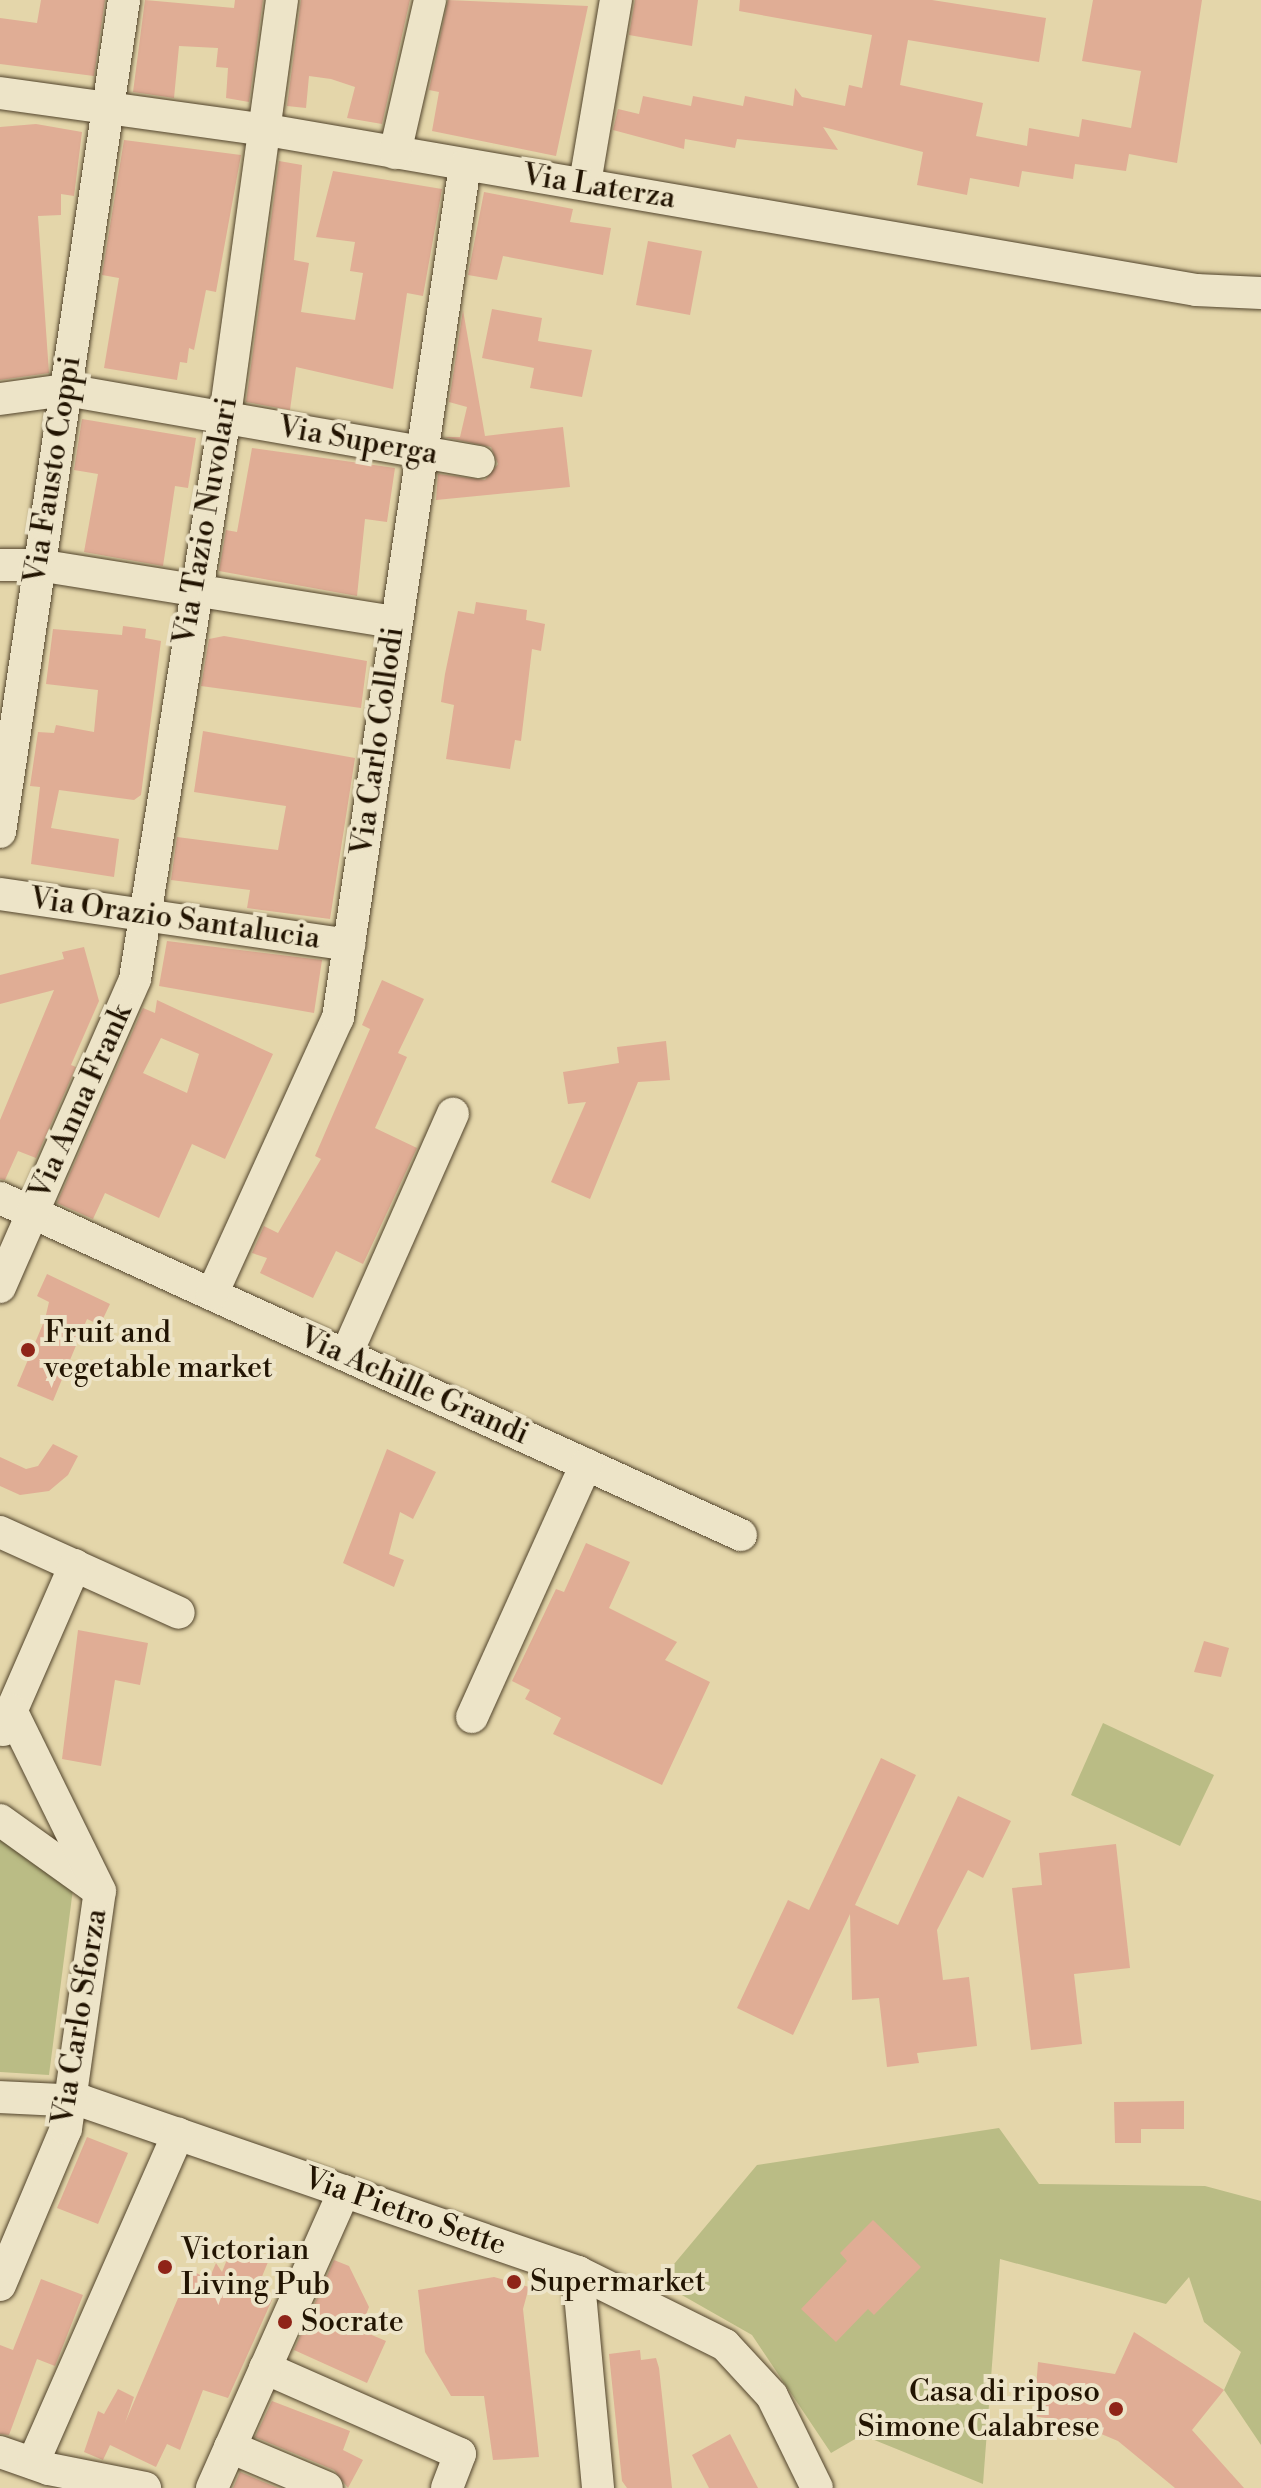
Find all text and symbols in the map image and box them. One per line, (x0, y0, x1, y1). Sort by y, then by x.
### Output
street label: Via Laterza (520, 157, 678, 217)
street label: Via Fausto Coppi (17, 354, 89, 586)
street label: Via Tazio Nuvolari (167, 395, 245, 647)
street label: Via Superga (275, 409, 441, 473)
street label: Via Carlo Collodi (344, 625, 412, 857)
street label: Via Orazio Santalucia (28, 881, 322, 957)
street label: Via Anna Frank (22, 999, 140, 1205)
place label: Fruit and vegetable market (44, 1315, 273, 1386)
street label: Via Achille Grandi (294, 1319, 534, 1453)
marker: Fruit and vegetable market (19, 1341, 37, 1359)
street label: Via Carlo Sforza (45, 1906, 115, 2128)
street label: Via Pietro Sette (299, 2161, 511, 2263)
place label: Victorian Living Pub (181, 2232, 330, 2302)
marker: Victorian Living Pub (156, 2258, 174, 2276)
place label: Supermarket (530, 2264, 706, 2300)
marker: Supermarket (505, 2273, 523, 2291)
place label: Socrate (301, 2304, 404, 2340)
marker: Socrate (276, 2313, 294, 2331)
place label: Casa di riposo Simone Calabrese (857, 2374, 1100, 2444)
marker: Casa di riposo Simone Calabrese (1107, 2400, 1125, 2418)

